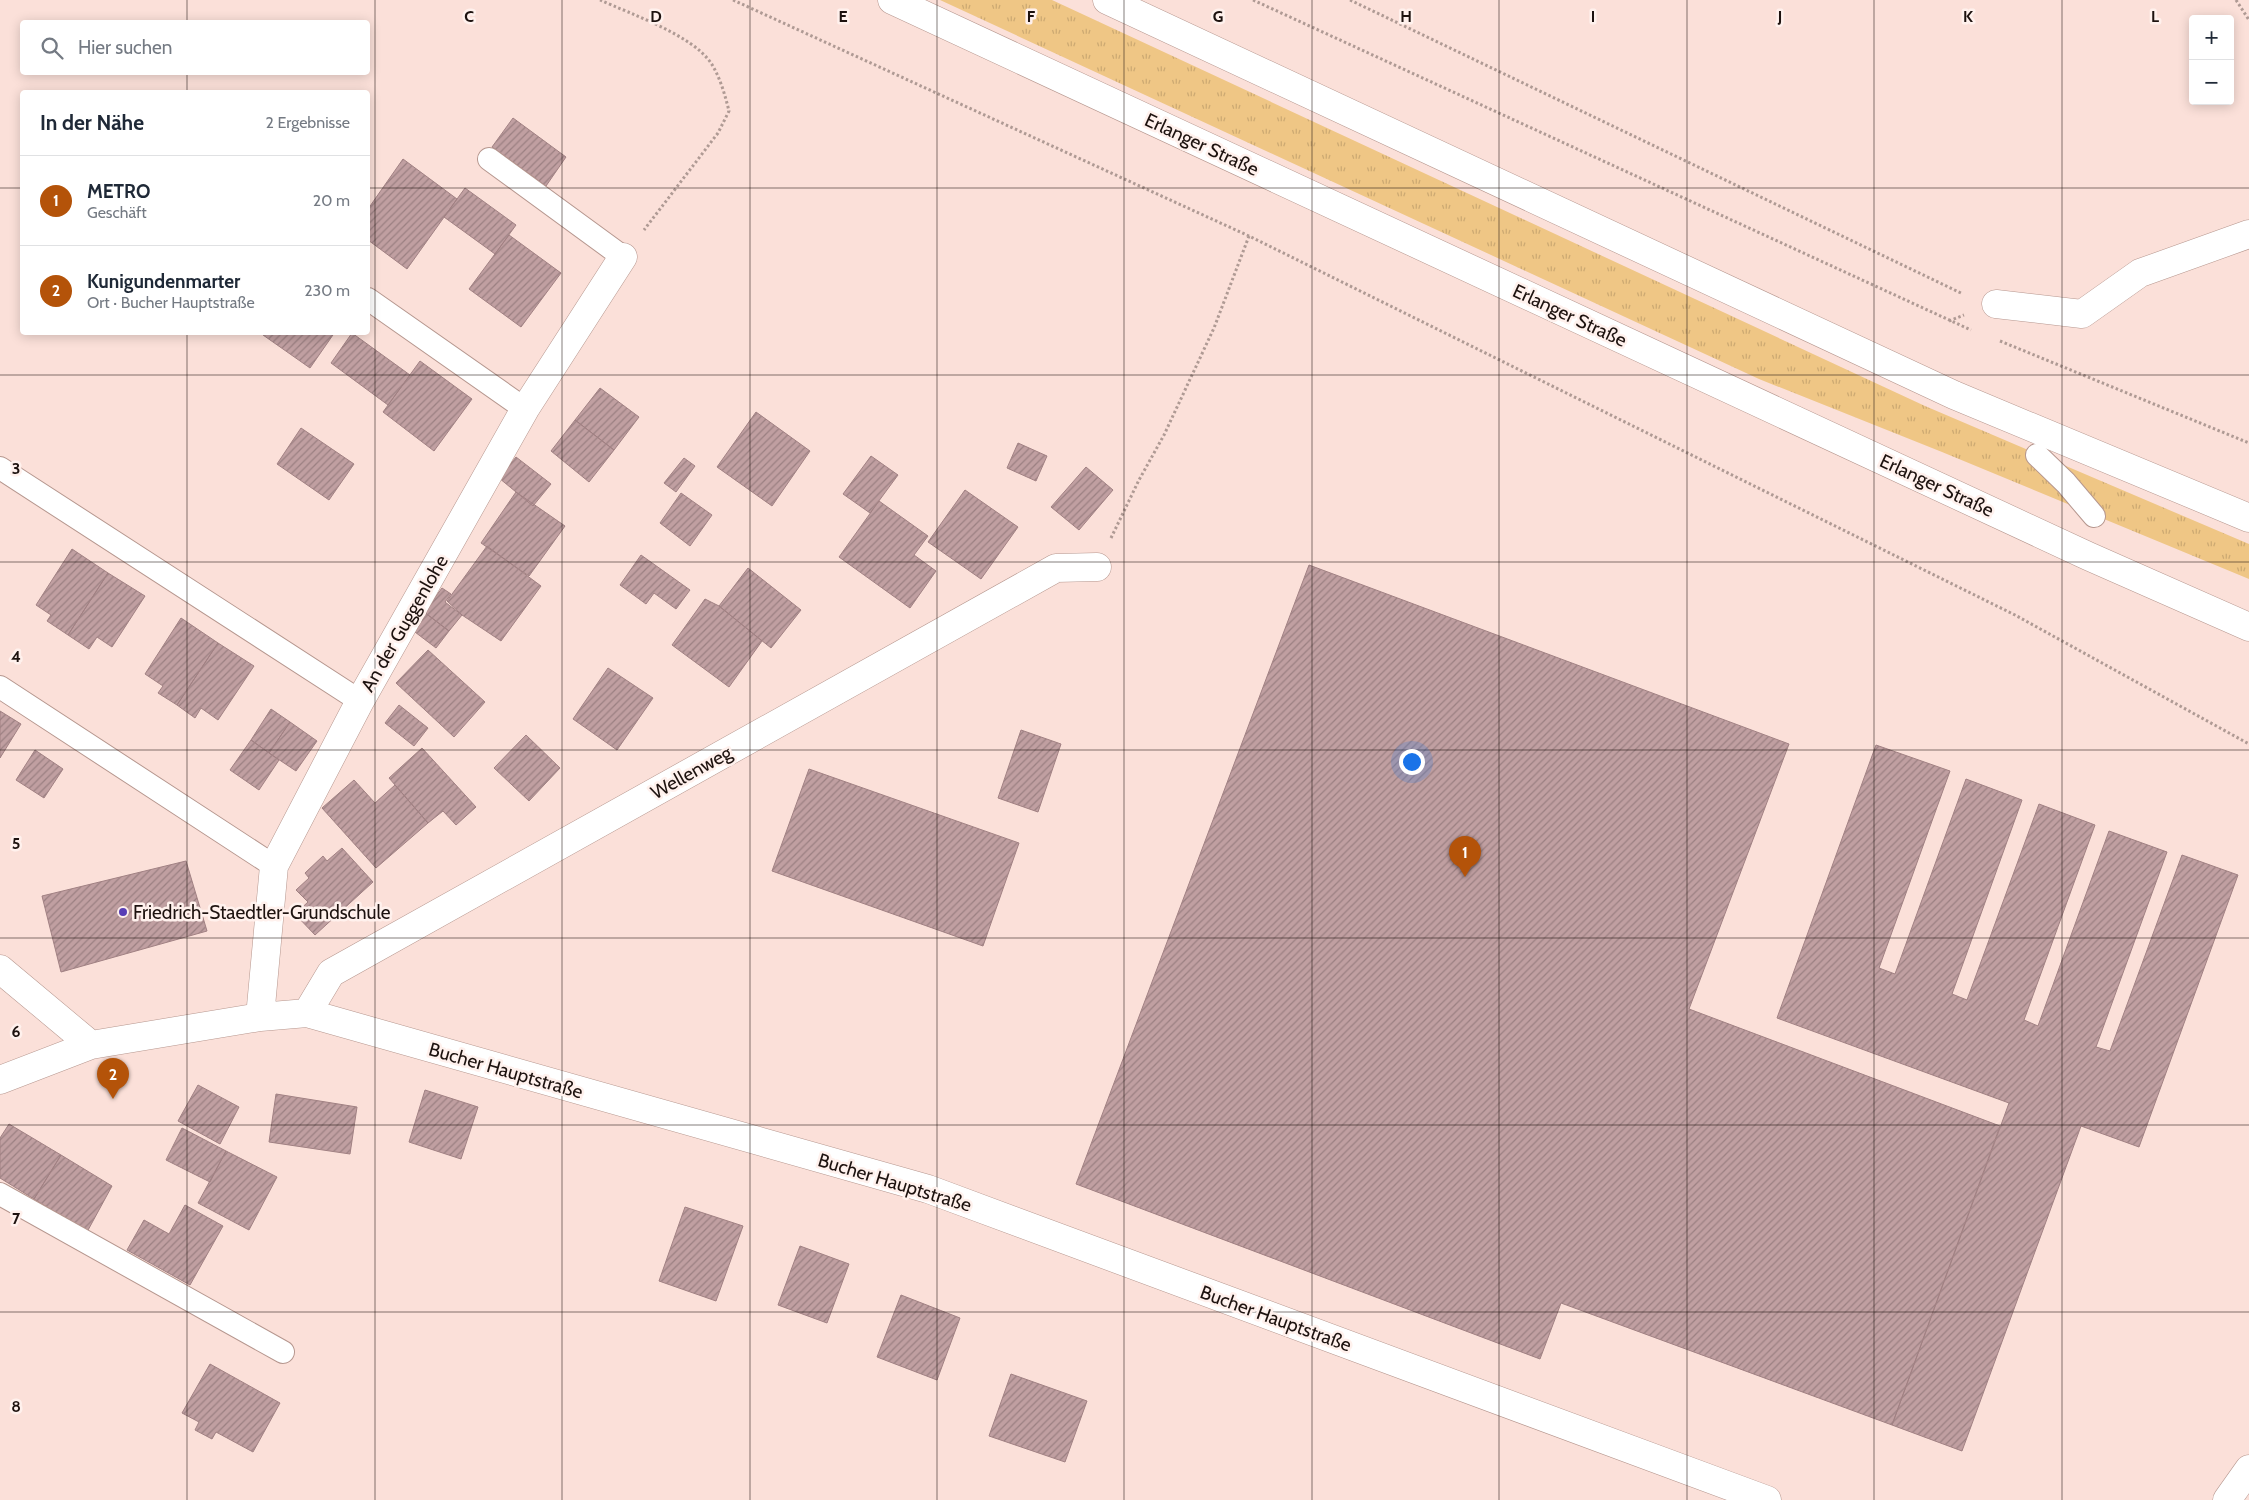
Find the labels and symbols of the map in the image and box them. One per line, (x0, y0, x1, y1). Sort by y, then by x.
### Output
text: C (464, 7, 474, 26)
text: D (650, 7, 662, 26)
text: E (838, 7, 848, 26)
text: F (1027, 7, 1036, 26)
text: G (1213, 7, 1223, 26)
text: H (1400, 7, 1412, 26)
text: I (1591, 7, 1595, 26)
text: J (1777, 7, 1782, 26)
text: K (1963, 7, 1973, 26)
text: L (2151, 7, 2159, 26)
street label: Erlanger Straße (1141, 108, 1263, 181)
street label: Erlanger Straße (1509, 279, 1631, 352)
street label: Erlanger Straße (1876, 449, 1998, 522)
text: 3 (12, 459, 20, 478)
street label: An der Guggenlohe (356, 551, 453, 696)
text: 4 (11, 647, 21, 666)
street label: Wellenweg (647, 741, 736, 804)
your location (1399, 749, 1425, 775)
text: 5 (12, 834, 20, 853)
pin: 1 (1449, 836, 1481, 877)
place label: Friedrich-Staedtler-Grundschule (133, 901, 391, 924)
marker: Friedrich-Staedtler-Grundschule (117, 906, 129, 918)
text: 6 (12, 1022, 21, 1041)
street label: Bucher Hauptstraße (426, 1037, 586, 1104)
pin: 2 (97, 1058, 129, 1099)
street label: Bucher Hauptstraße (815, 1148, 975, 1217)
text: 7 (12, 1209, 21, 1228)
street label: Bucher Hauptstraße (1197, 1280, 1355, 1357)
text: 8 (11, 1397, 21, 1416)

